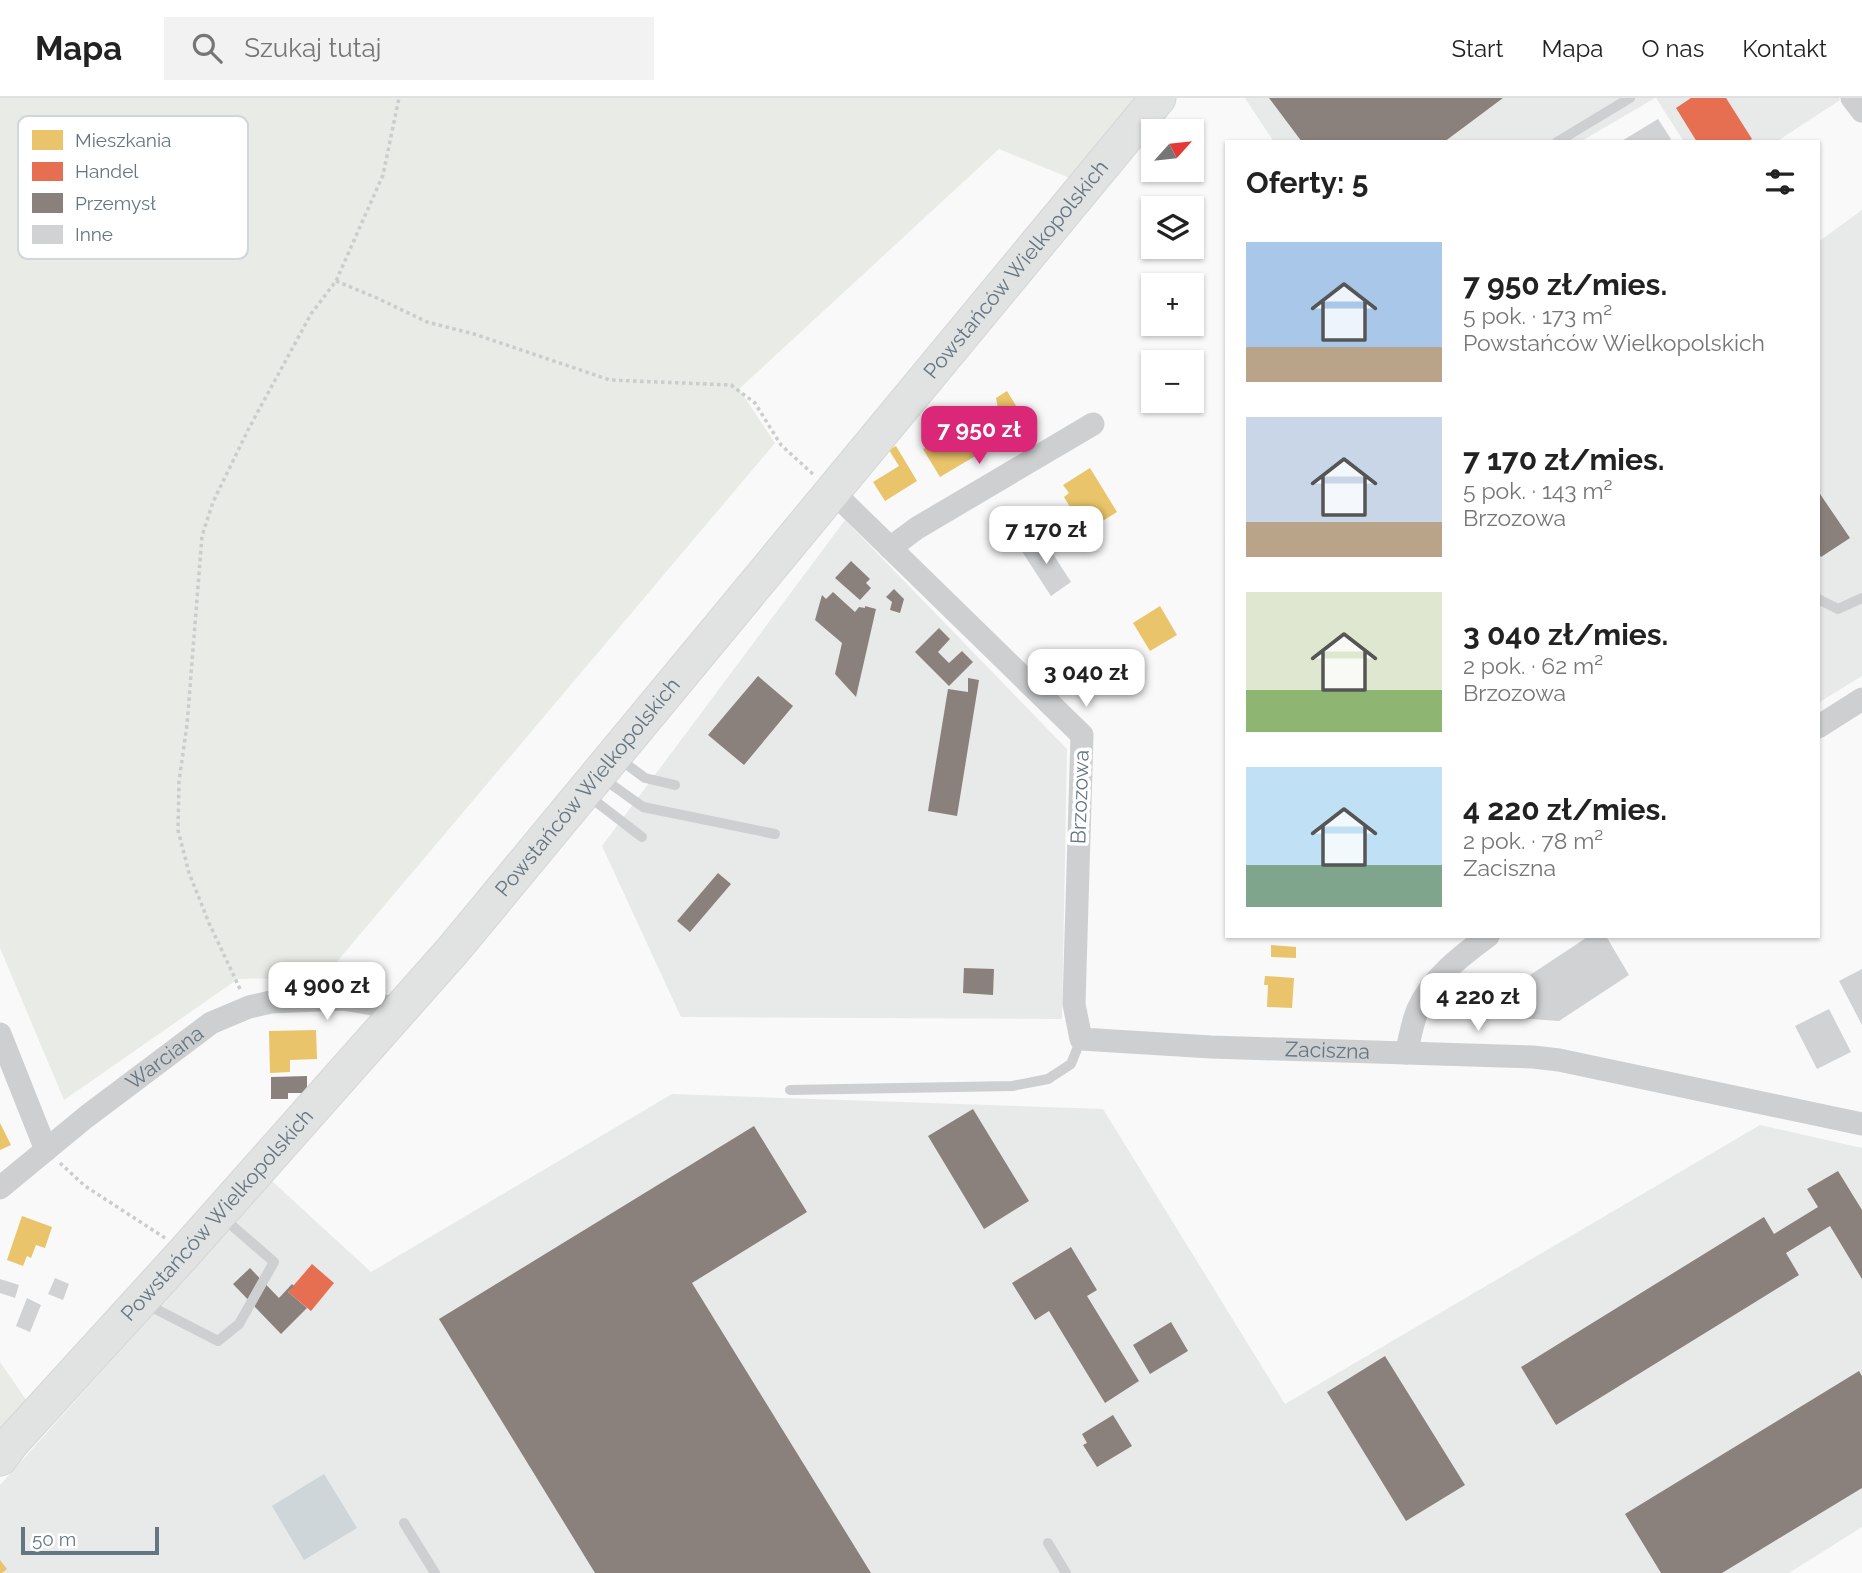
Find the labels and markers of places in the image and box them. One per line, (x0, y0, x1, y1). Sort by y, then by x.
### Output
pin: 7 950 zł (907, 406, 1051, 466)
pin: 7 170 zł (974, 506, 1118, 566)
pin: 3 040 zł (1014, 650, 1158, 709)
pin: 4 900 zł (255, 962, 399, 1022)
pin: 4 220 zł (1406, 974, 1550, 1033)

